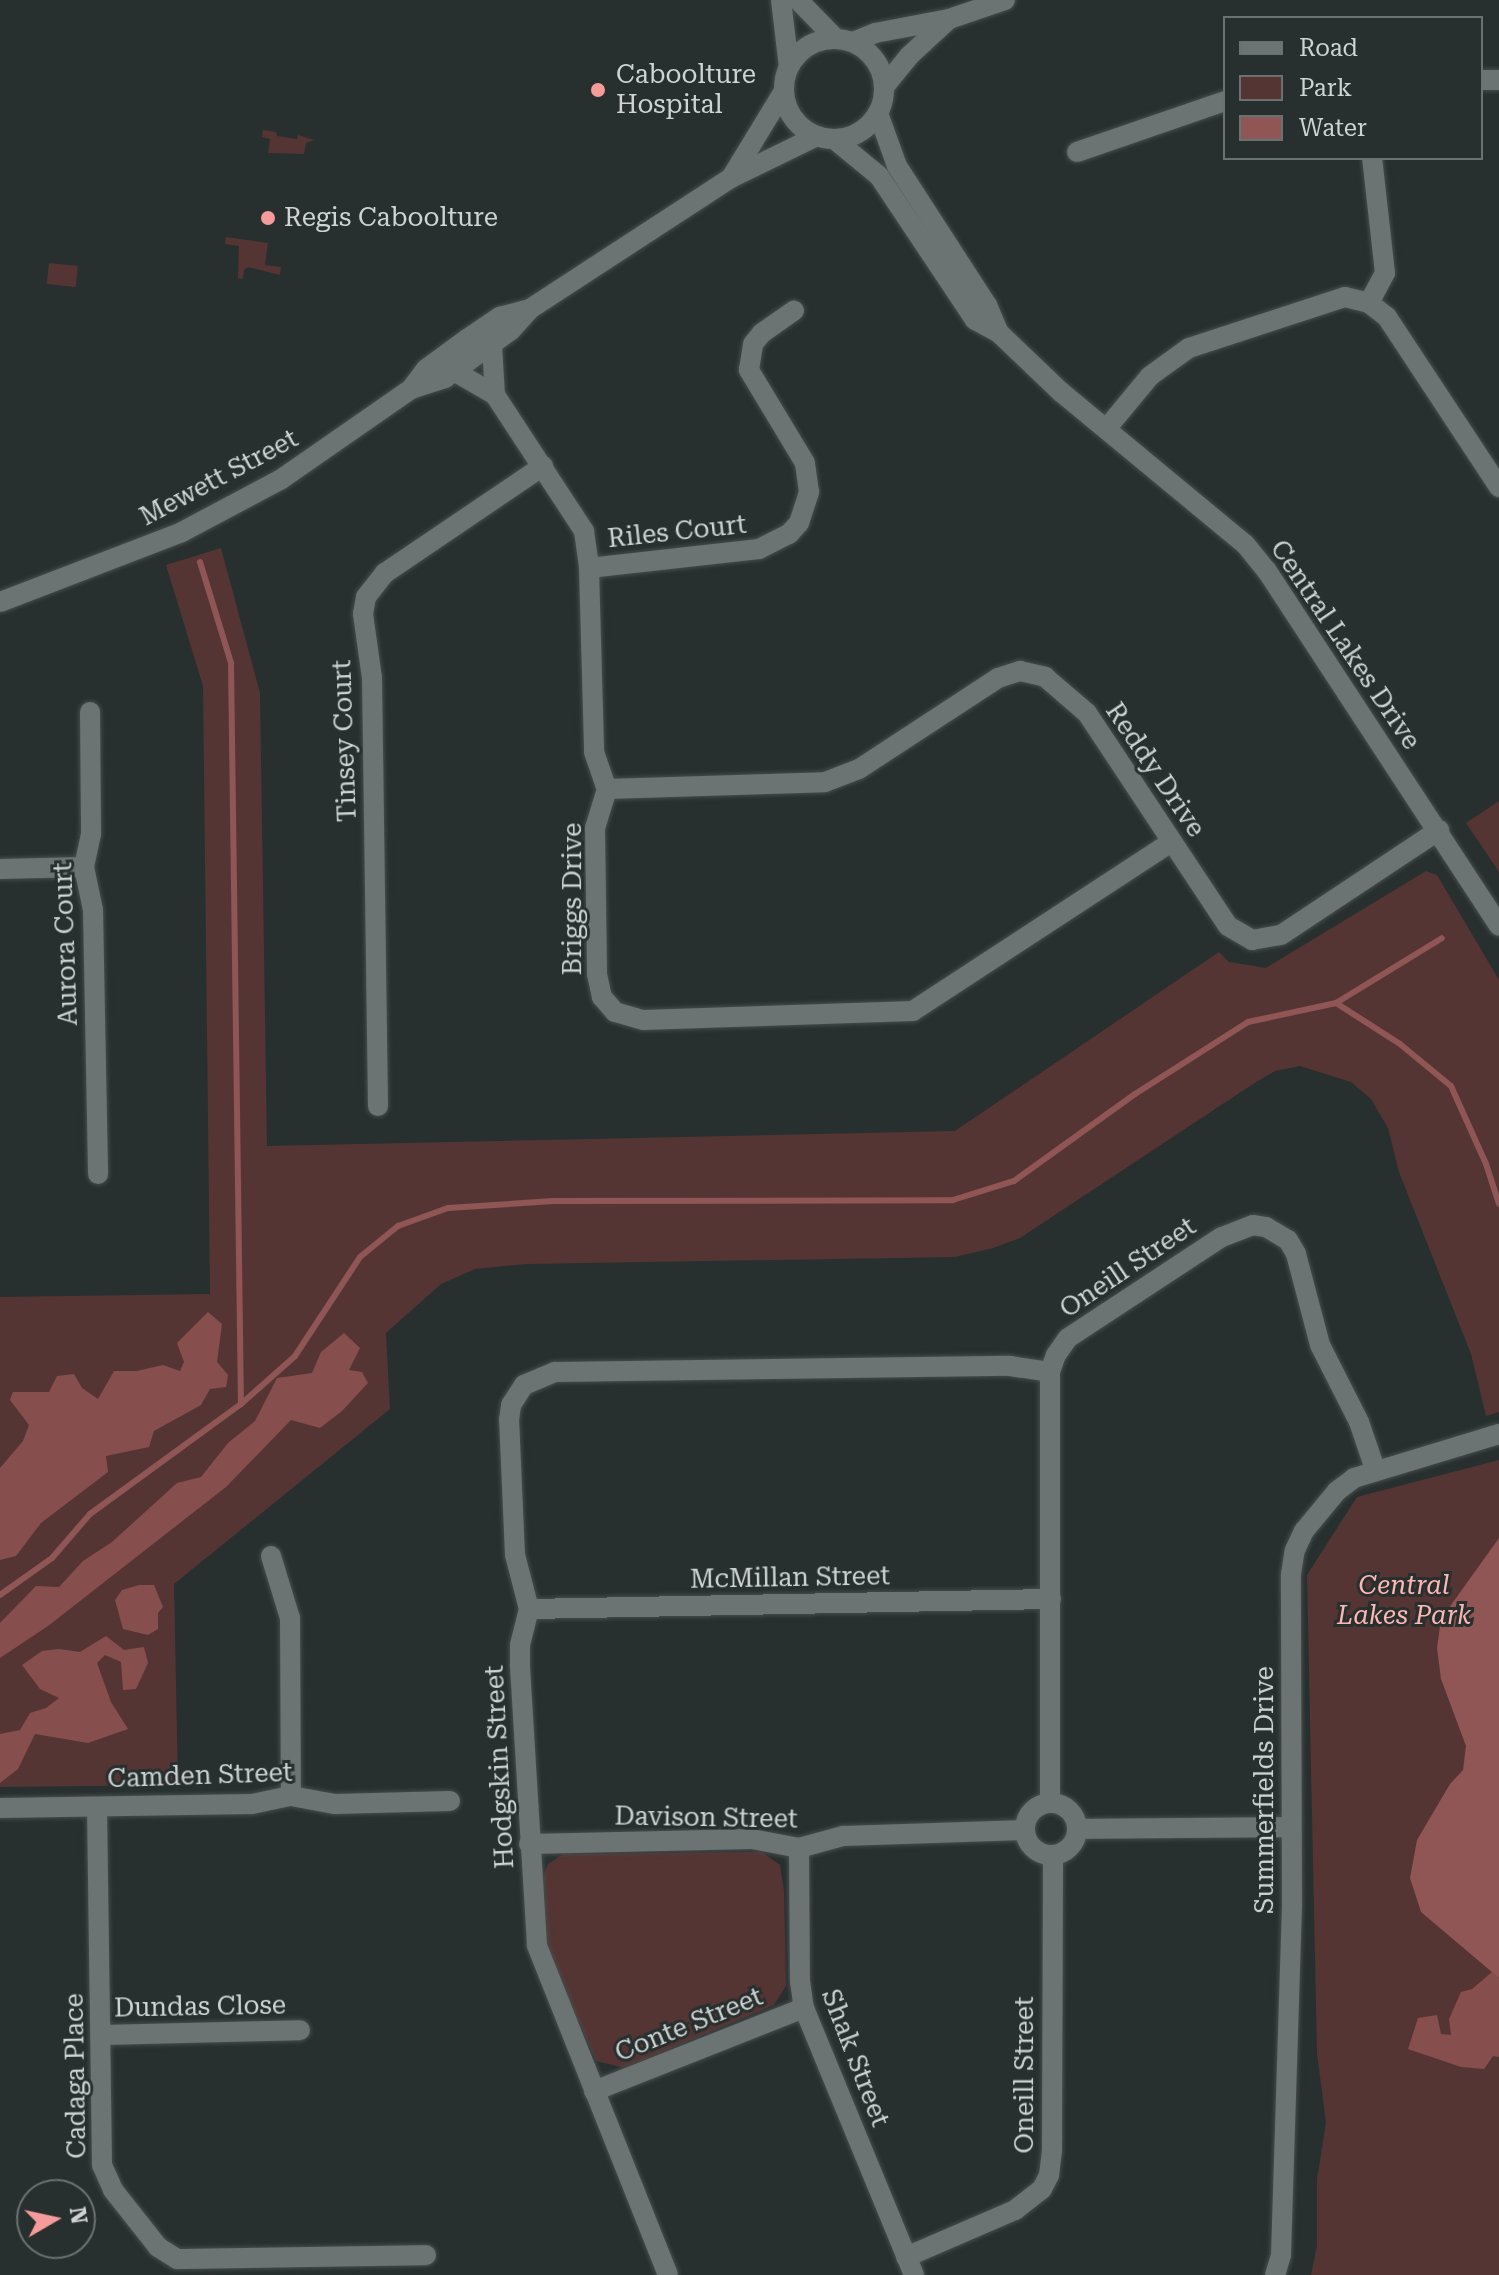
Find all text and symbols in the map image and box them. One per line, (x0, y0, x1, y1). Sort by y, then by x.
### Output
legend (1223, 16, 1483, 160)
text: Road (1299, 34, 1358, 62)
place label: Caboolture Hospital (616, 59, 756, 120)
text: Park (1299, 74, 1352, 102)
marker: Caboolture Hospital (587, 79, 609, 101)
text: Water (1299, 114, 1367, 142)
place label: Regis Caboolture (284, 202, 498, 234)
marker: Regis Caboolture (259, 209, 277, 227)
street label: Mewett Street (135, 423, 303, 533)
street label: Riles Court (606, 509, 748, 555)
street label: Central Lakes Drive (1263, 534, 1427, 756)
street label: Tinsey Court (327, 659, 363, 823)
street label: Reddy Drive (1099, 697, 1211, 843)
street label: Briggs Drive (557, 823, 589, 975)
street label: Aurora Court (48, 862, 84, 1026)
street label: Oneill Street (1054, 1211, 1202, 1325)
street label: McMillan Street (690, 1561, 890, 1595)
park label: Central Lakes Park (1337, 1570, 1471, 1632)
street label: Hodgskin Street (479, 1664, 521, 1870)
street label: Summerfields Drive (1249, 1666, 1281, 1914)
street label: Camden Street (107, 1757, 293, 1795)
street label: Davison Street (614, 1801, 798, 1835)
street label: Conte Street (611, 1981, 767, 2069)
street label: Shak Street (815, 1985, 895, 2131)
street label: Dundas Close (114, 1990, 286, 2024)
street label: Cadaga Place (59, 1993, 93, 2159)
street label: Oneill Street (1009, 1996, 1041, 2154)
north arrow (16, 2179, 96, 2259)
text: N (65, 2205, 92, 2226)

